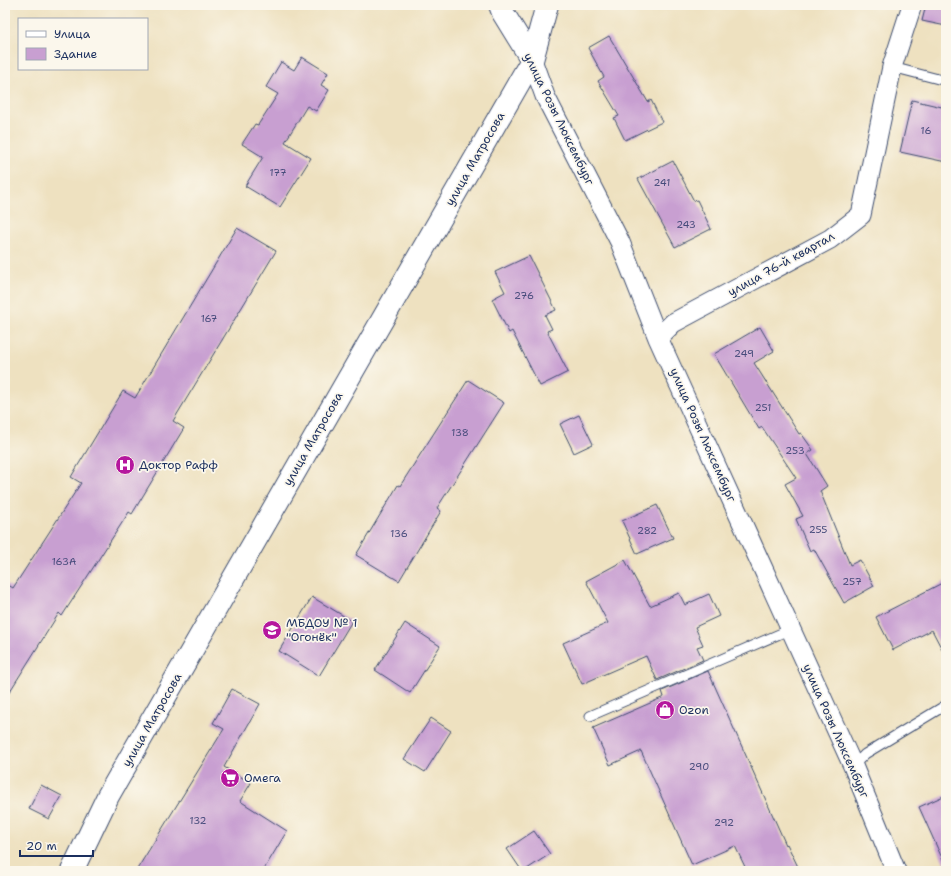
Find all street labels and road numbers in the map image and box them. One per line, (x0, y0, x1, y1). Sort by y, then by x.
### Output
street label: улица Розы Люксембург (520, 50, 598, 188)
street label: улица Матросова (442, 109, 509, 209)
street label: улица 76-й квартал (725, 228, 837, 300)
street label: улица Розы Люксембург (666, 365, 740, 505)
street label: улица Матросова (280, 389, 347, 489)
street label: улица Розы Люксембург (799, 661, 873, 801)
street label: улица Матросова (119, 670, 186, 770)

